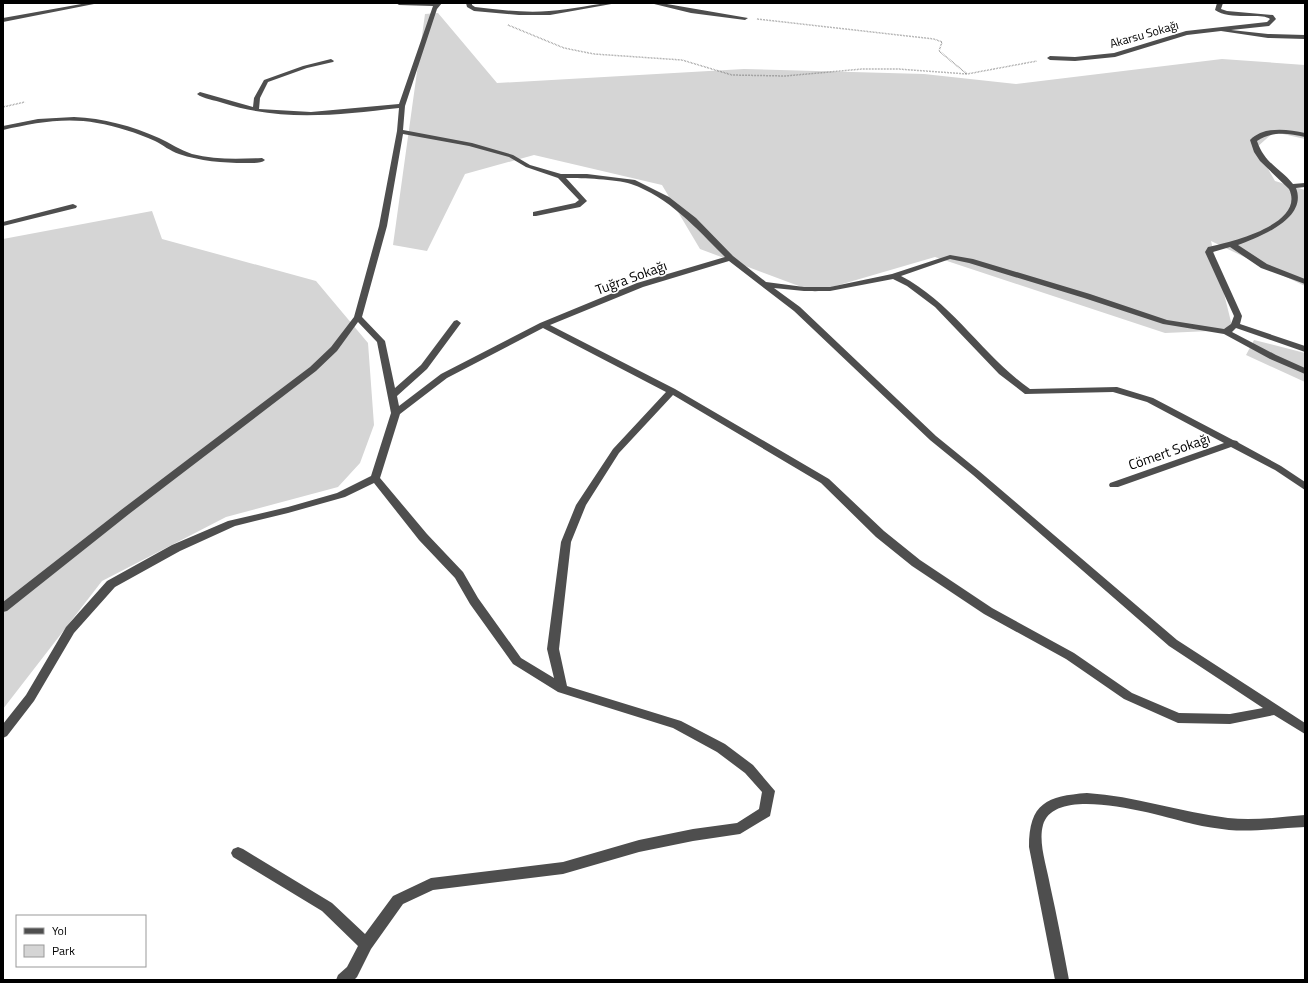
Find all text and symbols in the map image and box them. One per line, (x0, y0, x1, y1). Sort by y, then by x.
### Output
street label: Akarsu Sokağı (1107, 15, 1181, 53)
street label: Tuğra Sokağı (592, 254, 670, 300)
street label: Cömert Sokağı (1125, 427, 1213, 475)
legend (16, 915, 146, 967)
text: Yol (52, 921, 67, 940)
text: Park (52, 941, 75, 960)

